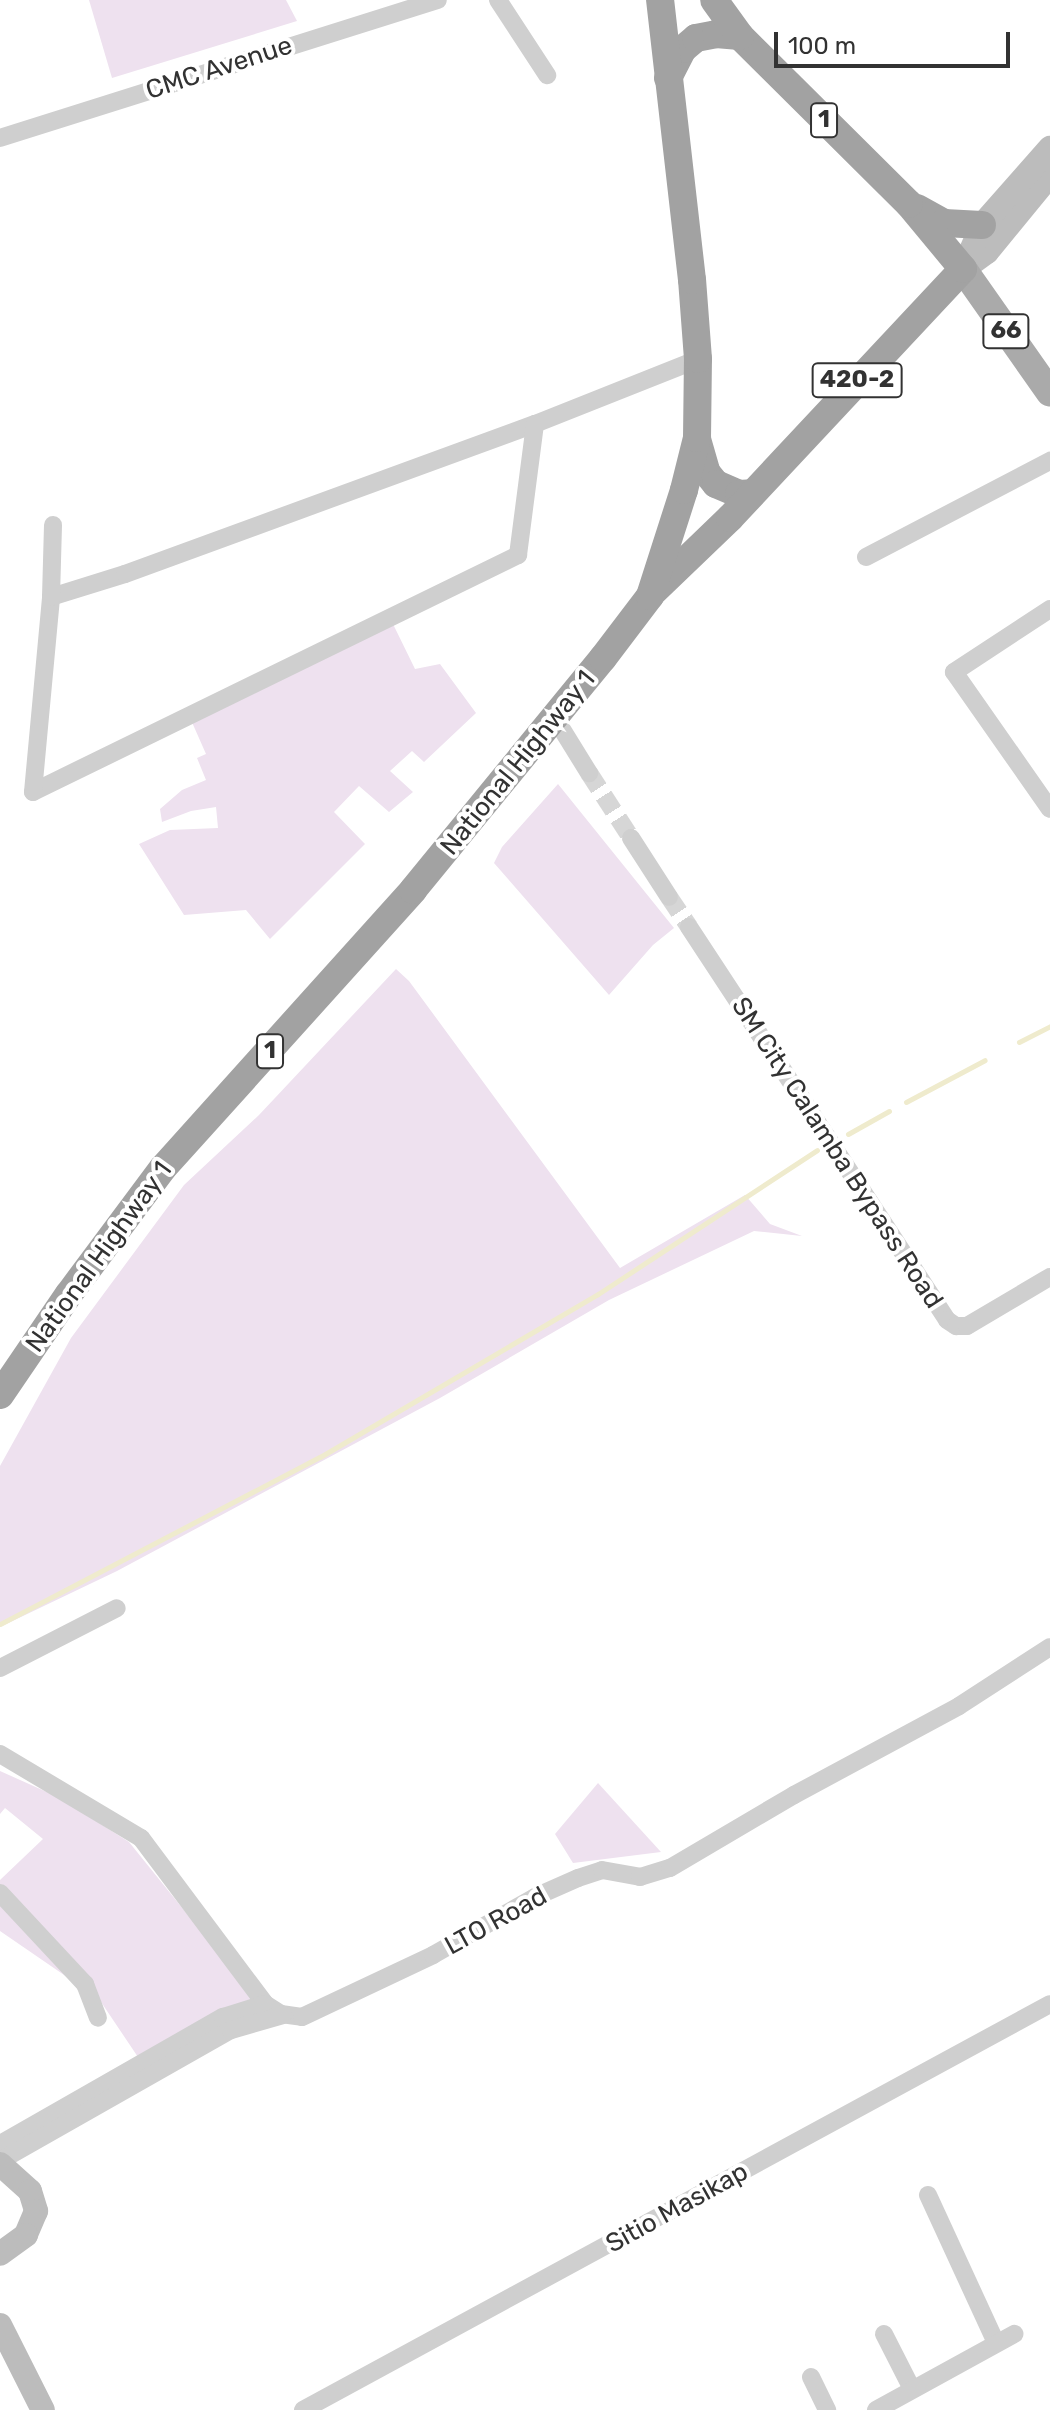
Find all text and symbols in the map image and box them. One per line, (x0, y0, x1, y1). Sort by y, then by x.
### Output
scale bar (778, 16, 1014, 66)
street label: CMC Avenue (142, 30, 296, 106)
text: 100 m (788, 32, 856, 60)
road number: 1 (810, 100, 838, 140)
road number: 66 (982, 311, 1030, 351)
road number: 420-2 (811, 360, 903, 400)
street label: National Highway 1 (434, 664, 602, 862)
street label: SM City Calamba Bypass Road (724, 991, 950, 1315)
road number: 1 (256, 1031, 284, 1071)
street label: National Highway 1 (19, 1155, 179, 1359)
street label: LTO Road (440, 1880, 552, 1962)
street label: Sitio Masikap (600, 2156, 754, 2260)

